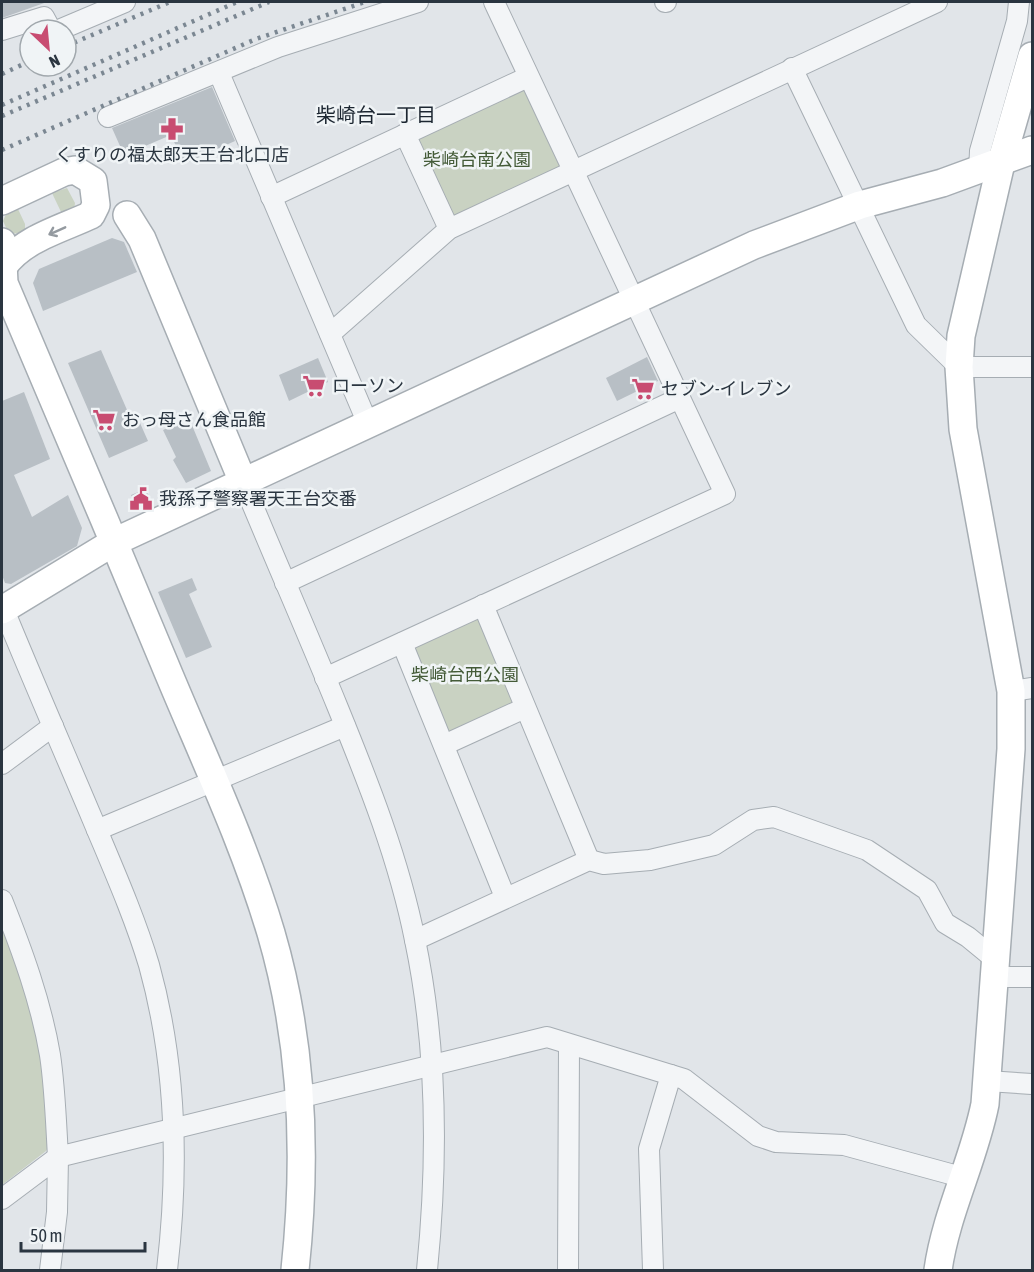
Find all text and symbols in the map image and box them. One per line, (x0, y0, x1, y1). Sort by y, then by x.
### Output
north arrow (18, 18, 78, 78)
text: N (46, 51, 63, 72)
district label: 柴崎台一丁目 (316, 103, 436, 126)
pharmacy icon: くすりの福太郎天王台北口店 (159, 116, 185, 142)
place label: くすりの福太郎天王台北口店 (55, 144, 289, 165)
park label: 柴崎台南公園 (423, 149, 531, 170)
one-way arrow (48, 225, 66, 237)
supermarket icon: ローソン (301, 373, 327, 399)
place label: ローソン (332, 375, 404, 396)
supermarket icon: セブン-イレブン (630, 376, 656, 402)
place label: セブン-イレブン (661, 378, 792, 399)
supermarket icon: おっ母さん食品館 (91, 407, 117, 433)
place label: おっ母さん食品館 (122, 409, 266, 430)
public building icon: 我孫子警察署天王台交番 (128, 486, 154, 512)
place label: 我孫子警察署天王台交番 (159, 488, 357, 509)
park label: 柴崎台西公園 (411, 664, 519, 685)
scale bar (21, 1215, 146, 1253)
text: 50 m (30, 1225, 62, 1246)

